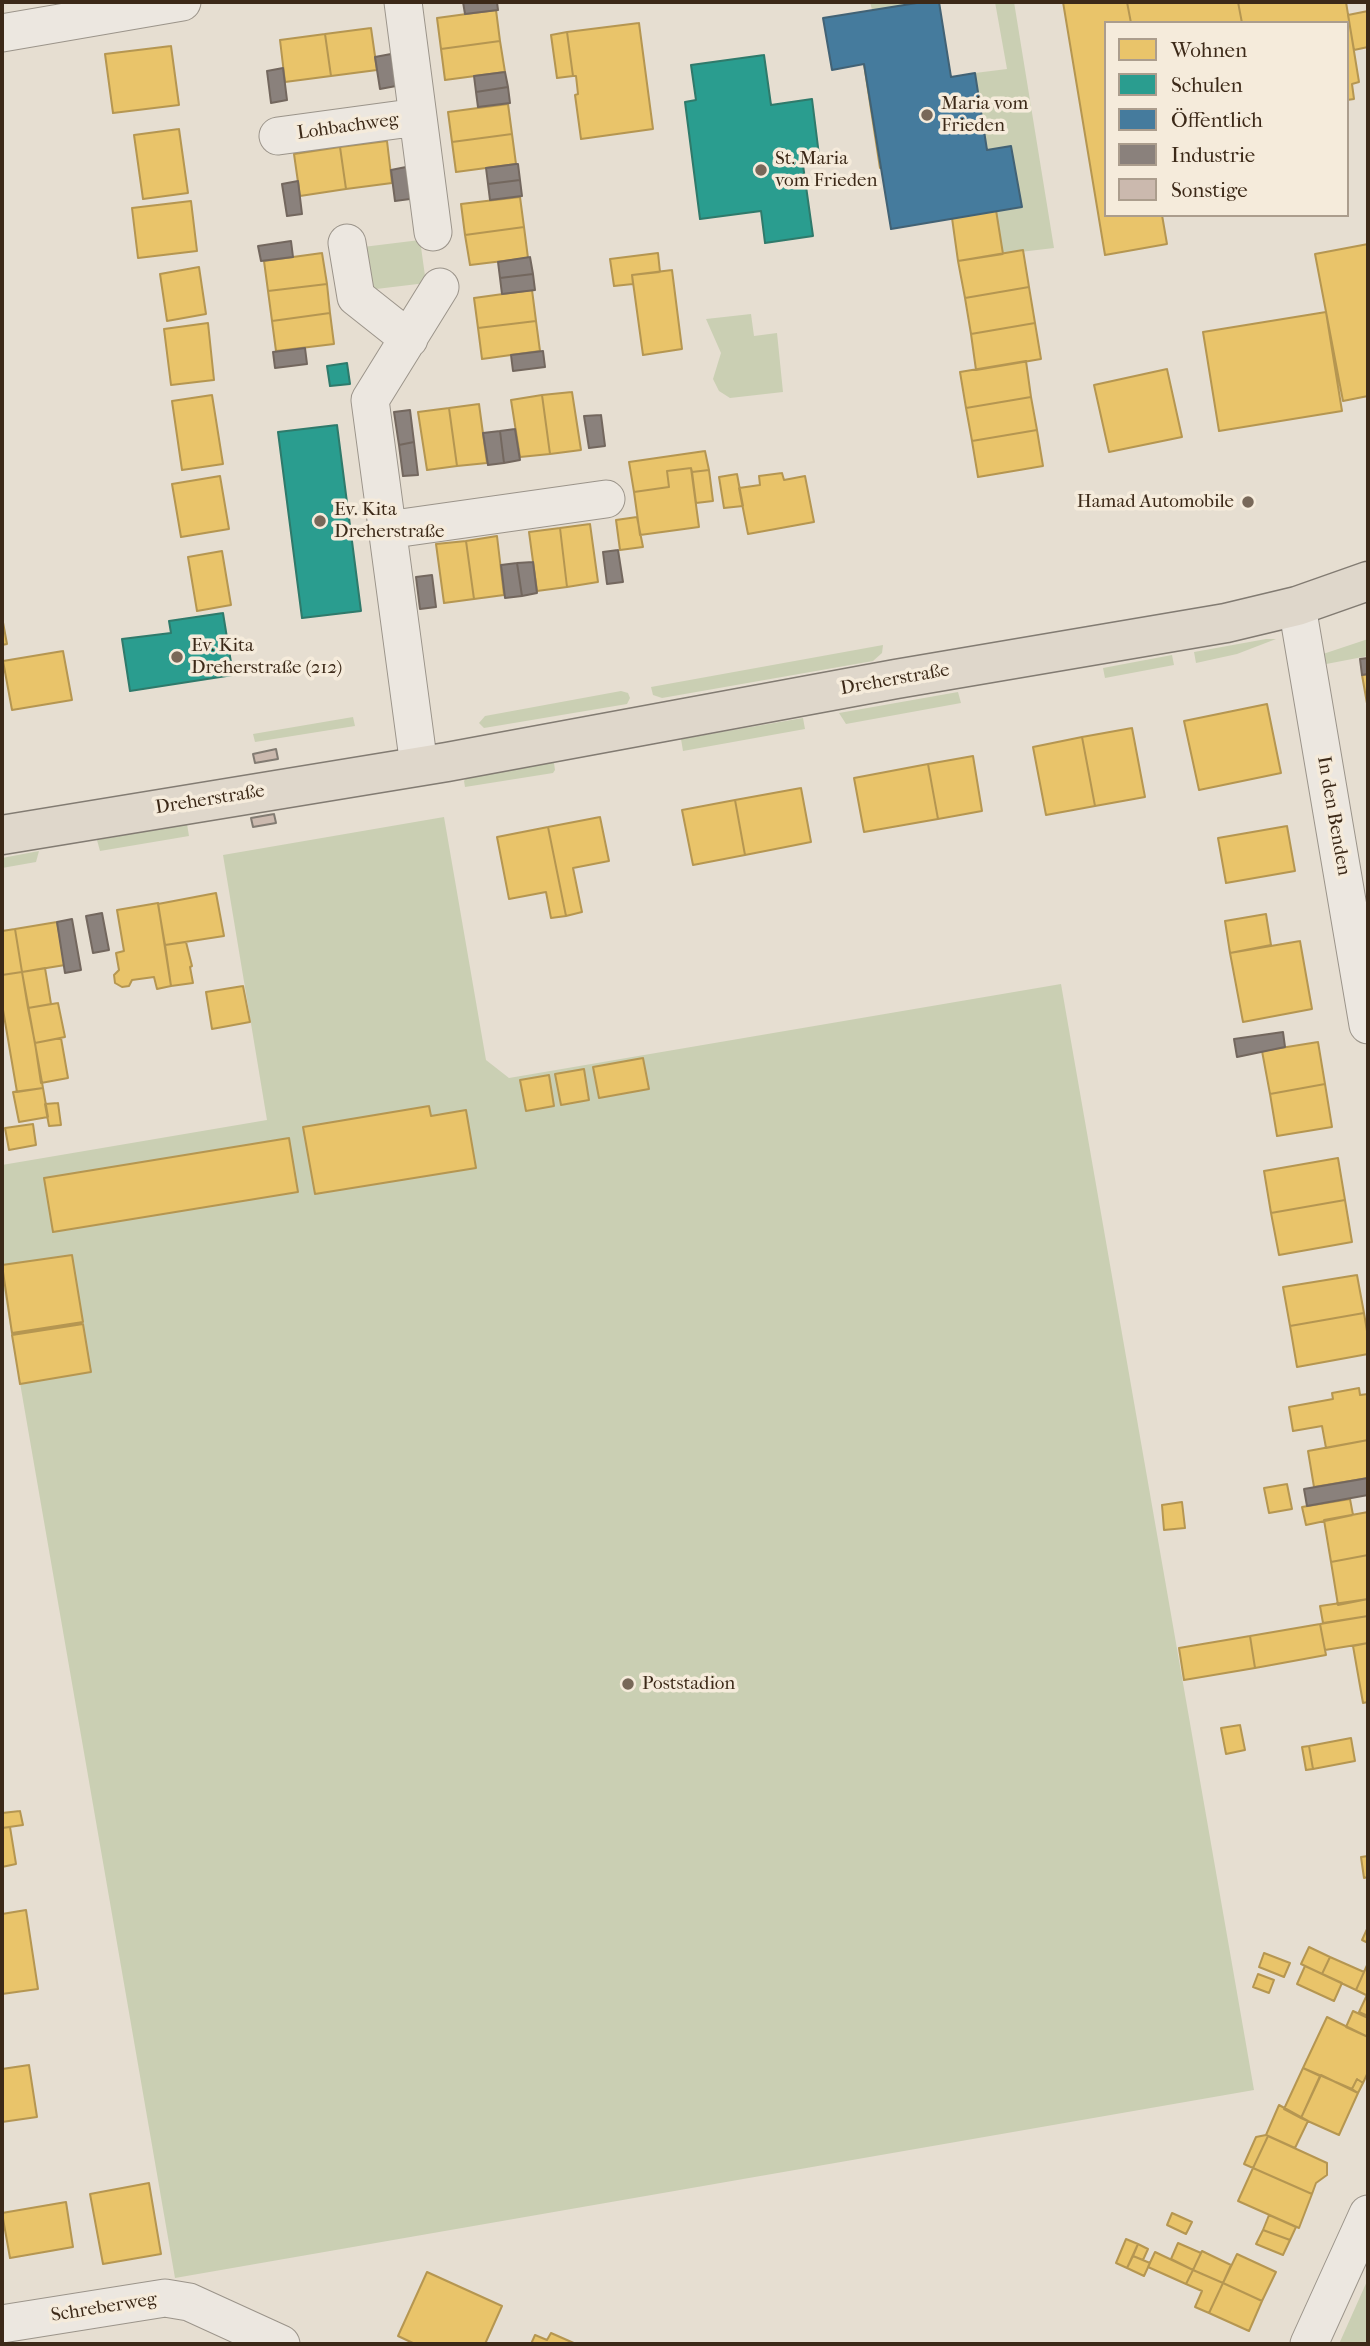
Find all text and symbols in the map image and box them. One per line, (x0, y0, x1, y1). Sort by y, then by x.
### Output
legend (1104, 21, 1349, 217)
text: Wohnen (1171, 38, 1247, 62)
text: Schulen (1171, 73, 1243, 97)
place label: Maria vom Frieden (941, 93, 1028, 137)
marker: Maria vom Frieden (919, 107, 935, 123)
text: Öffentlich (1171, 108, 1263, 132)
street label: Lohbachweg (296, 109, 400, 145)
text: Industrie (1171, 143, 1255, 167)
place label: St. Maria vom Frieden (775, 148, 877, 192)
marker: St. Maria vom Frieden (753, 162, 769, 178)
text: Sonstige (1171, 178, 1248, 202)
place label: Hamad Automobile (1077, 491, 1234, 513)
marker: Hamad Automobile (1240, 494, 1256, 510)
place label: Ev. Kita Dreherstraße (334, 499, 444, 543)
marker: Ev. Kita Dreherstraße (312, 513, 328, 529)
place label: Ev. Kita Dreherstraße (212) (191, 635, 342, 679)
marker: Ev. Kita Dreherstraße (212) (169, 649, 185, 665)
street label: Dreherstraße (839, 659, 951, 701)
street label: In den Benden (1311, 755, 1355, 877)
street label: Dreherstraße (154, 780, 266, 820)
place label: Poststadion (642, 1673, 735, 1695)
marker: Poststadion (620, 1676, 636, 1692)
street label: Schreberweg (49, 2288, 159, 2328)

